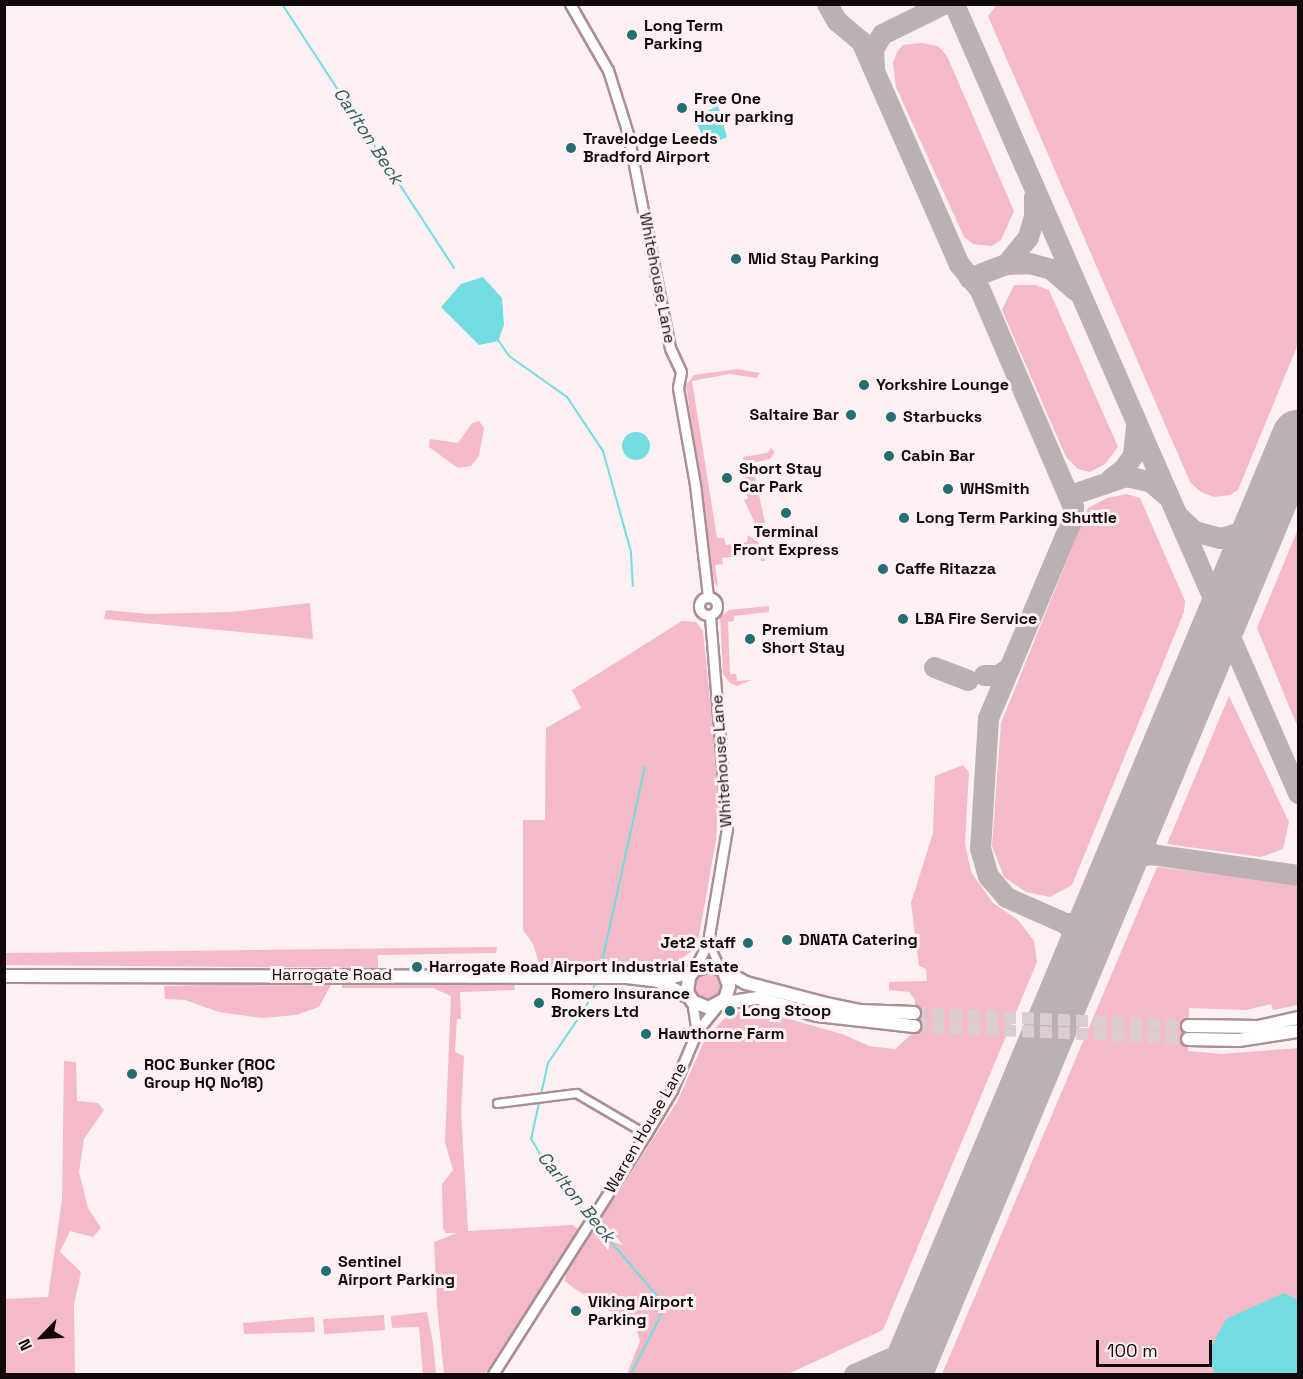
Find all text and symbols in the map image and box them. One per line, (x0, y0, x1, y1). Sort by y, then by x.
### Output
place label: Long Term Parking (644, 16, 724, 54)
marker: Long Term Parking (625, 28, 639, 42)
water label: Carlton Beck (329, 84, 407, 188)
place label: Free One Hour parking (694, 89, 794, 127)
marker: Free One Hour parking (675, 101, 689, 115)
place label: Travelodge Leeds Bradford Airport (583, 129, 718, 167)
marker: Travelodge Leeds Bradford Airport (564, 141, 578, 155)
street label: Whitehouse Lane (635, 211, 679, 345)
place label: Mid Stay Parking (748, 249, 879, 269)
marker: Mid Stay Parking (729, 252, 743, 266)
place label: Yorkshire Lounge (876, 375, 1009, 395)
marker: Yorkshire Lounge (857, 378, 871, 392)
place label: Saltaire Bar (749, 405, 839, 425)
place label: Starbucks (903, 407, 982, 427)
marker: Saltaire Bar (844, 408, 858, 422)
marker: Starbucks (884, 410, 898, 424)
place label: Cabin Bar (901, 446, 975, 466)
marker: Cabin Bar (882, 449, 896, 463)
place label: Short Stay Car Park (739, 459, 822, 497)
marker: Short Stay Car Park (720, 471, 734, 485)
place label: WHSmith (960, 479, 1030, 499)
marker: WHSmith (941, 482, 955, 496)
marker: Terminal Front Express (779, 506, 793, 520)
place label: Long Term Parking Shuttle (916, 508, 1118, 528)
marker: Long Term Parking Shuttle (897, 511, 911, 525)
place label: Terminal Front Express (733, 522, 839, 560)
place label: Caffe Ritazza (895, 559, 996, 579)
marker: Caffe Ritazza (876, 562, 890, 576)
place label: LBA Fire Service (915, 609, 1037, 629)
marker: LBA Fire Service (896, 612, 910, 626)
place label: Premium Short Stay (762, 620, 845, 658)
marker: Premium Short Stay (743, 632, 757, 646)
street label: Whitehouse Lane (708, 694, 736, 828)
place label: DNATA Catering (799, 930, 918, 950)
place label: Jet2 staff (661, 933, 736, 953)
marker: DNATA Catering (780, 933, 794, 947)
marker: Jet2 staff (741, 936, 755, 950)
place label: Harrogate Road Airport Industrial Estate (429, 957, 739, 977)
marker: Harrogate Road Airport Industrial Estate (410, 960, 424, 974)
street label: Harrogate Road (272, 965, 392, 985)
place label: Romero Insurance Brokers Ltd (551, 984, 690, 1022)
marker: Romero Insurance Brokers Ltd (532, 996, 546, 1010)
place label: Long Stoop (742, 1001, 831, 1021)
marker: Long Stoop (723, 1004, 737, 1018)
place label: Hawthorne Farm (658, 1024, 784, 1044)
marker: Hawthorne Farm (639, 1027, 653, 1041)
place label: ROC Bunker (ROC Group HQ No18) (144, 1055, 275, 1093)
street label: Warren House Lane (601, 1059, 691, 1197)
marker: ROC Bunker (ROC Group HQ No18) (125, 1067, 139, 1081)
water label: Carlton Beck (533, 1147, 619, 1247)
place label: Sentinel Airport Parking (338, 1252, 455, 1290)
marker: Sentinel Airport Parking (319, 1264, 333, 1278)
place label: Viking Airport Parking (588, 1292, 694, 1330)
marker: Viking Airport Parking (569, 1304, 583, 1318)
north arrow (12, 1307, 72, 1367)
scale bar (1099, 1328, 1214, 1366)
text: N (13, 1336, 37, 1354)
text: 100 m (1107, 1339, 1158, 1362)

